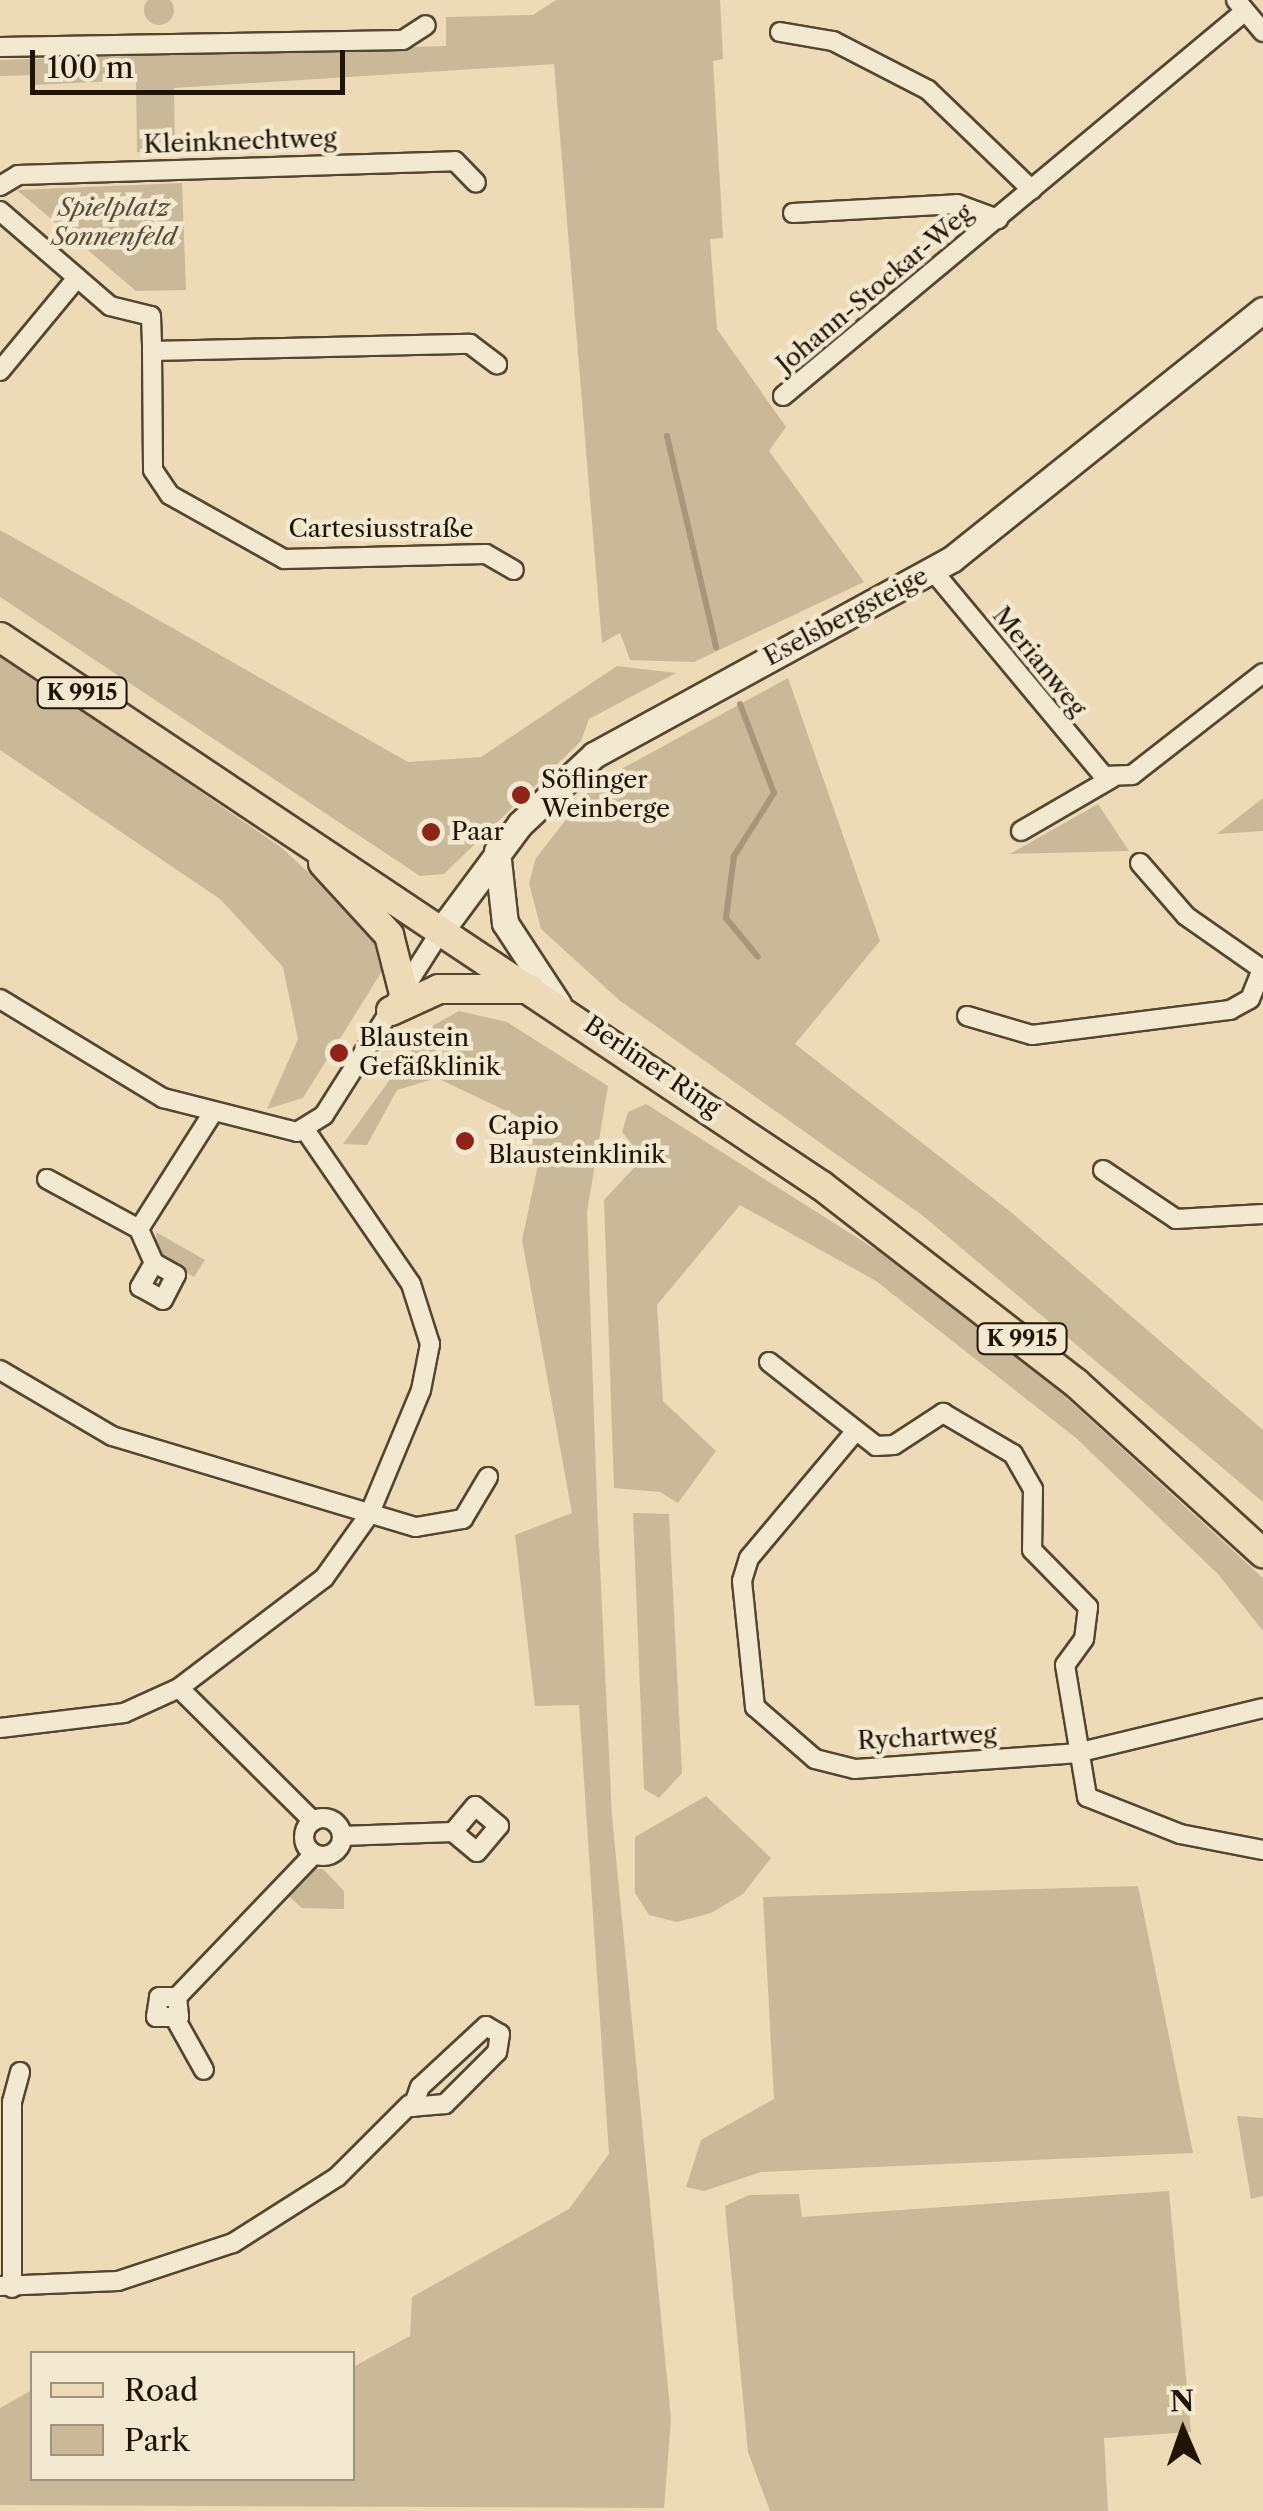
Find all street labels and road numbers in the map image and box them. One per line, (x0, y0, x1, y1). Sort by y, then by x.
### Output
street label: Kleinknechtweg (143, 124, 337, 160)
street label: Johann-Stockar-Weg (771, 198, 979, 380)
street label: Cartesiusstraße (288, 514, 474, 544)
street label: Eselsbergsteige (759, 561, 933, 673)
street label: Merianweg (986, 601, 1092, 723)
road number: K 9915 (34, 676, 130, 710)
street label: Berliner Ring (578, 1010, 726, 1124)
road number: K 9915 (974, 1322, 1070, 1356)
street label: Rychartweg (857, 1719, 997, 1757)

